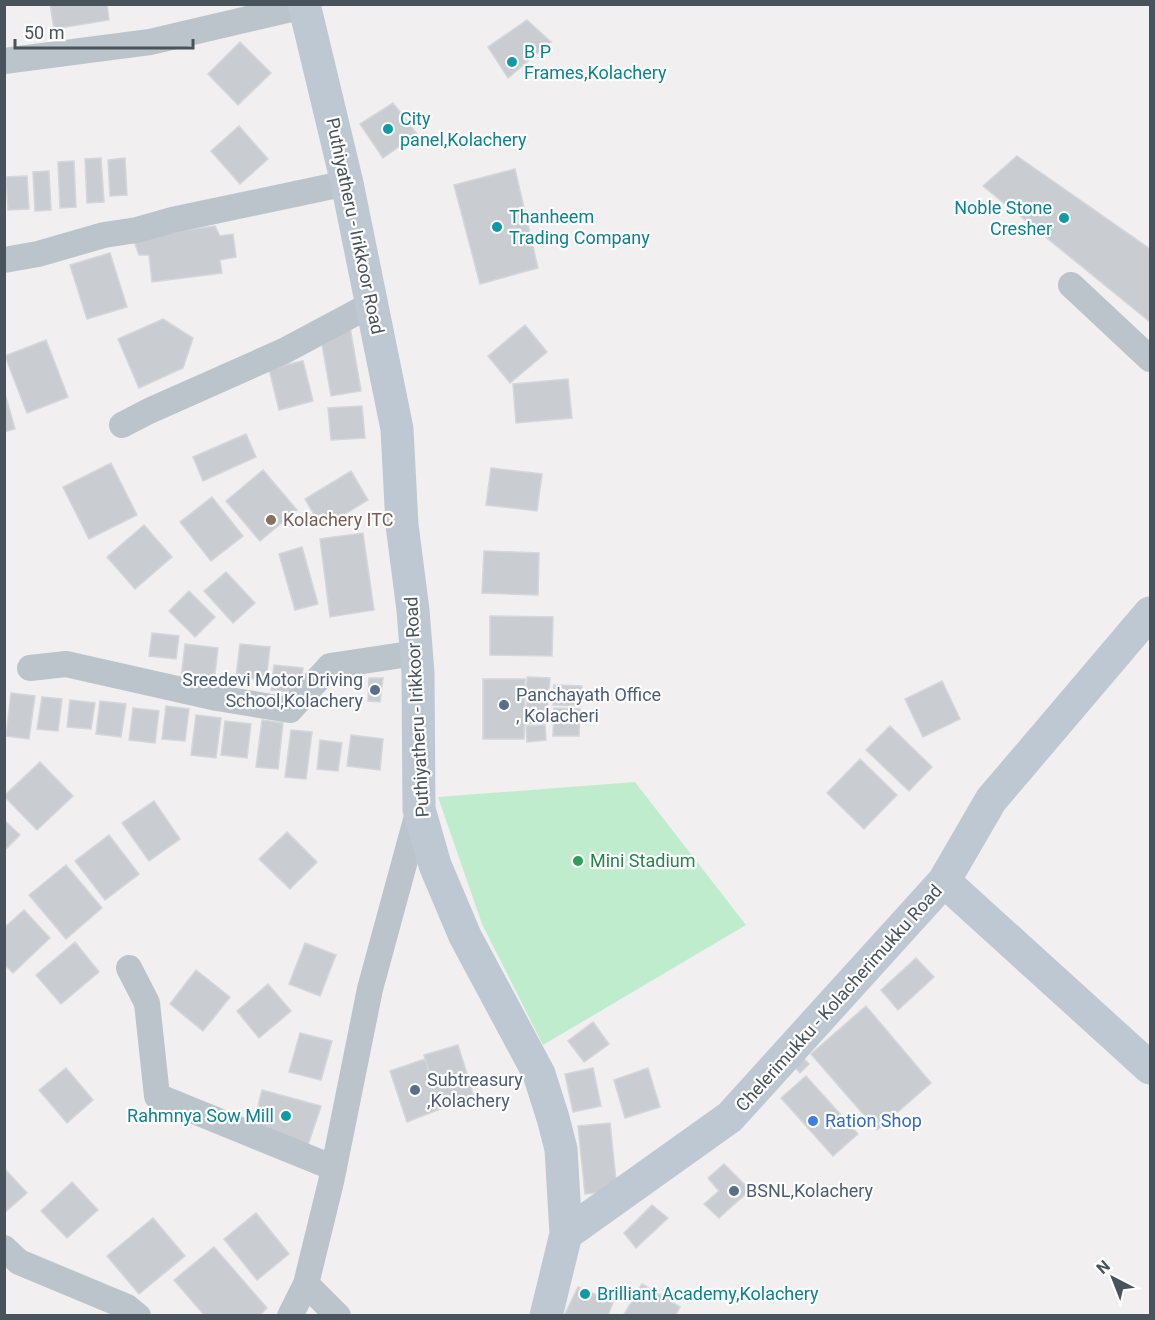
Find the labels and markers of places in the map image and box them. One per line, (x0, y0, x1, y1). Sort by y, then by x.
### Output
place label: B P Frames,Kolachery (524, 41, 667, 83)
marker: B P Frames,Kolachery (505, 55, 519, 69)
place label: City panel,Kolachery (400, 108, 527, 150)
marker: City panel,Kolachery (381, 122, 395, 136)
place label: Noble Stone Cresher (954, 197, 1052, 239)
place label: Thanheem Trading Company (509, 206, 650, 248)
marker: Noble Stone Cresher (1057, 211, 1071, 225)
marker: Thanheem Trading Company (490, 220, 504, 234)
place label: Kolachery ITC (283, 509, 393, 530)
marker: Kolachery ITC (264, 513, 278, 527)
place label: Sreedevi Motor Driving School,Kolachery (182, 669, 363, 711)
marker: Sreedevi Motor Driving School,Kolachery (368, 683, 382, 697)
place label: Panchayath Office , Kolacheri (516, 684, 661, 726)
marker: Panchayath Office , Kolacheri (497, 698, 511, 712)
place label: Mini Stadium (590, 850, 695, 871)
marker: Mini Stadium (571, 854, 585, 868)
place label: Subtreasury ,Kolachery (427, 1069, 523, 1111)
marker: Subtreasury ,Kolachery (408, 1083, 422, 1097)
place label: Rahmnya Sow Mill (127, 1105, 274, 1126)
marker: Rahmnya Sow Mill (279, 1109, 293, 1123)
place label: Ration Shop (825, 1110, 922, 1131)
marker: Ration Shop (806, 1114, 820, 1128)
place label: BSNL,Kolachery (746, 1180, 874, 1201)
marker: BSNL,Kolachery (727, 1184, 741, 1198)
place label: Brilliant Academy,Kolachery (597, 1283, 819, 1304)
marker: Brilliant Academy,Kolachery (578, 1287, 592, 1301)

